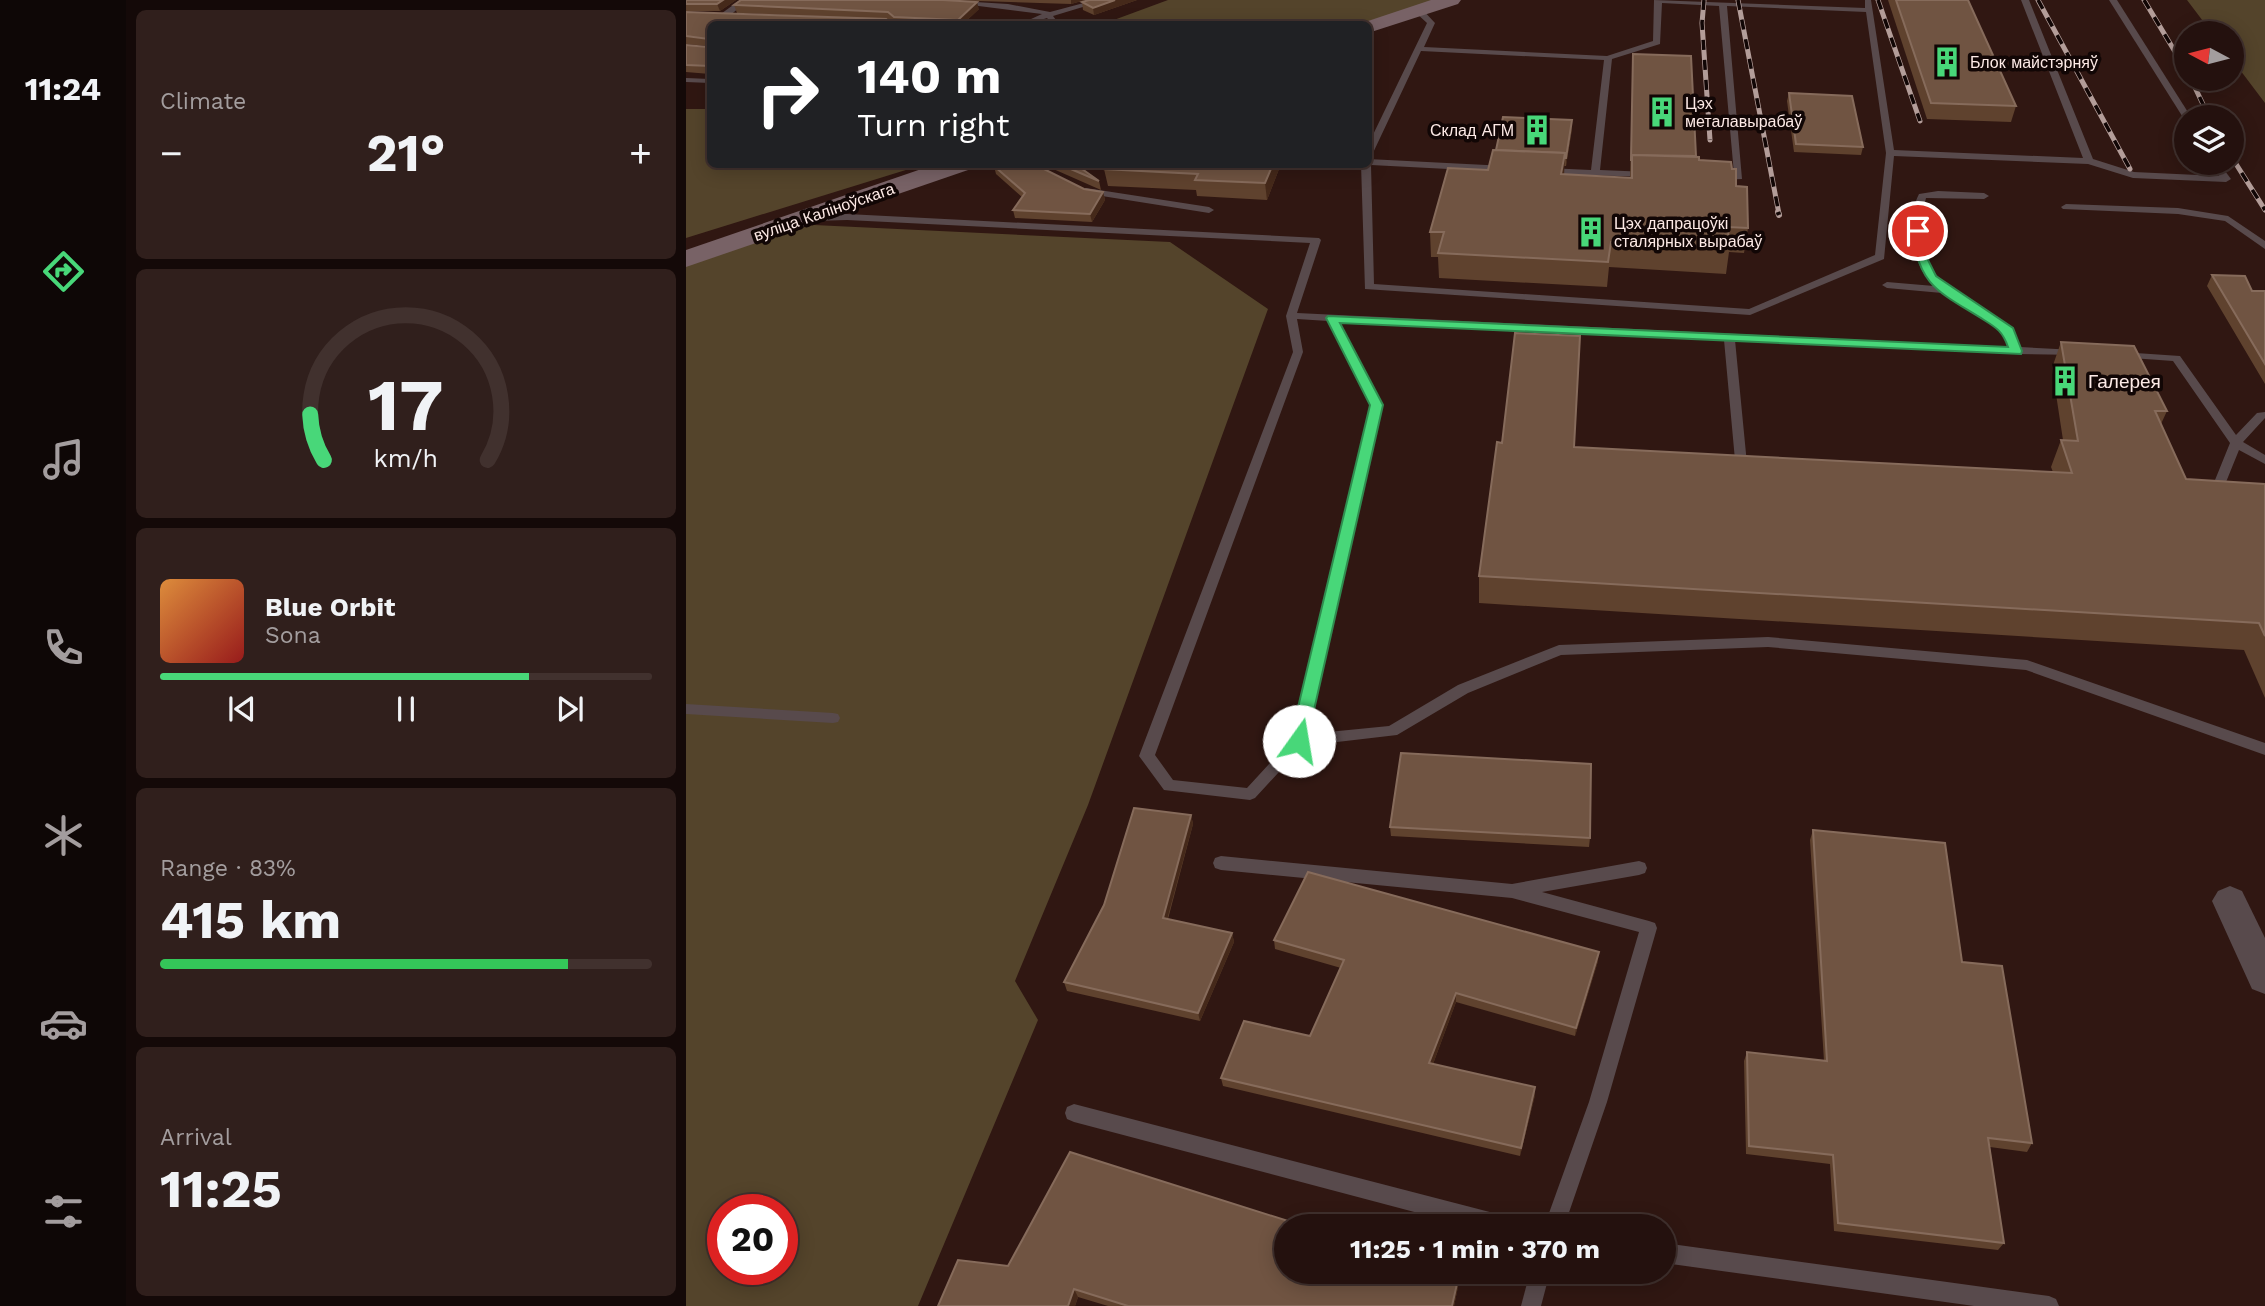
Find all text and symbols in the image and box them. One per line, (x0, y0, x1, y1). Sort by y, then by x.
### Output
north arrow (2174, 21, 2244, 91)
map controls (2174, 21, 2244, 175)
building icon: Блок майстэрняў (1930, 45, 1964, 79)
text: 140 m (857, 47, 1001, 105)
icon: right (742, 49, 833, 140)
place label: Блок майстэрняў (1970, 53, 2098, 72)
text: 11:24 (25, 70, 101, 108)
text: Climate (160, 88, 246, 115)
place label: Цэх металавырабаў (1685, 94, 1802, 131)
building icon: Цэх металавырабаў (1645, 95, 1679, 129)
button: layers (2174, 105, 2244, 175)
text: Turn right (857, 106, 1009, 144)
building icon: Склад АГМ (1520, 113, 1554, 147)
place label: Склад АГМ (1430, 121, 1514, 140)
text: 21° (366, 123, 446, 184)
text: − (160, 131, 183, 175)
text: + (629, 131, 652, 175)
street label: вуліца Каліноўскага (751, 179, 897, 245)
pin (1888, 201, 1948, 261)
icon: arrive (1899, 212, 1937, 250)
place label: Цэх дапрацоўкі сталярных вырабаў (1614, 214, 1762, 251)
building icon: Цэх дапрацоўкі сталярных вырабаў (1574, 215, 1608, 249)
icon: directions (39, 247, 88, 296)
text: 17 (368, 362, 444, 448)
building icon: Галерея (2048, 364, 2082, 398)
place label: Галерея (2088, 370, 2161, 393)
icon: music (39, 435, 88, 484)
text: km/h (374, 444, 438, 473)
text: Blue Orbit (265, 592, 395, 622)
text: Sona (265, 622, 321, 649)
icon: phone (39, 623, 88, 672)
icon: previous (223, 690, 261, 728)
icon: pause (387, 690, 425, 728)
icon: next (551, 690, 589, 728)
position arrow (1262, 704, 1336, 778)
icon: climate (39, 811, 88, 860)
text: Range · 83% (160, 855, 296, 882)
text: 415 km (160, 890, 341, 951)
icon: car (39, 999, 88, 1048)
text: Arrival (160, 1124, 232, 1151)
text: 11:25 (160, 1159, 282, 1220)
icon: filters (39, 1187, 88, 1236)
speed limit sign: 20 (707, 1194, 798, 1285)
text: 11:25 · 1 min · 370 m (1350, 1234, 1600, 1264)

